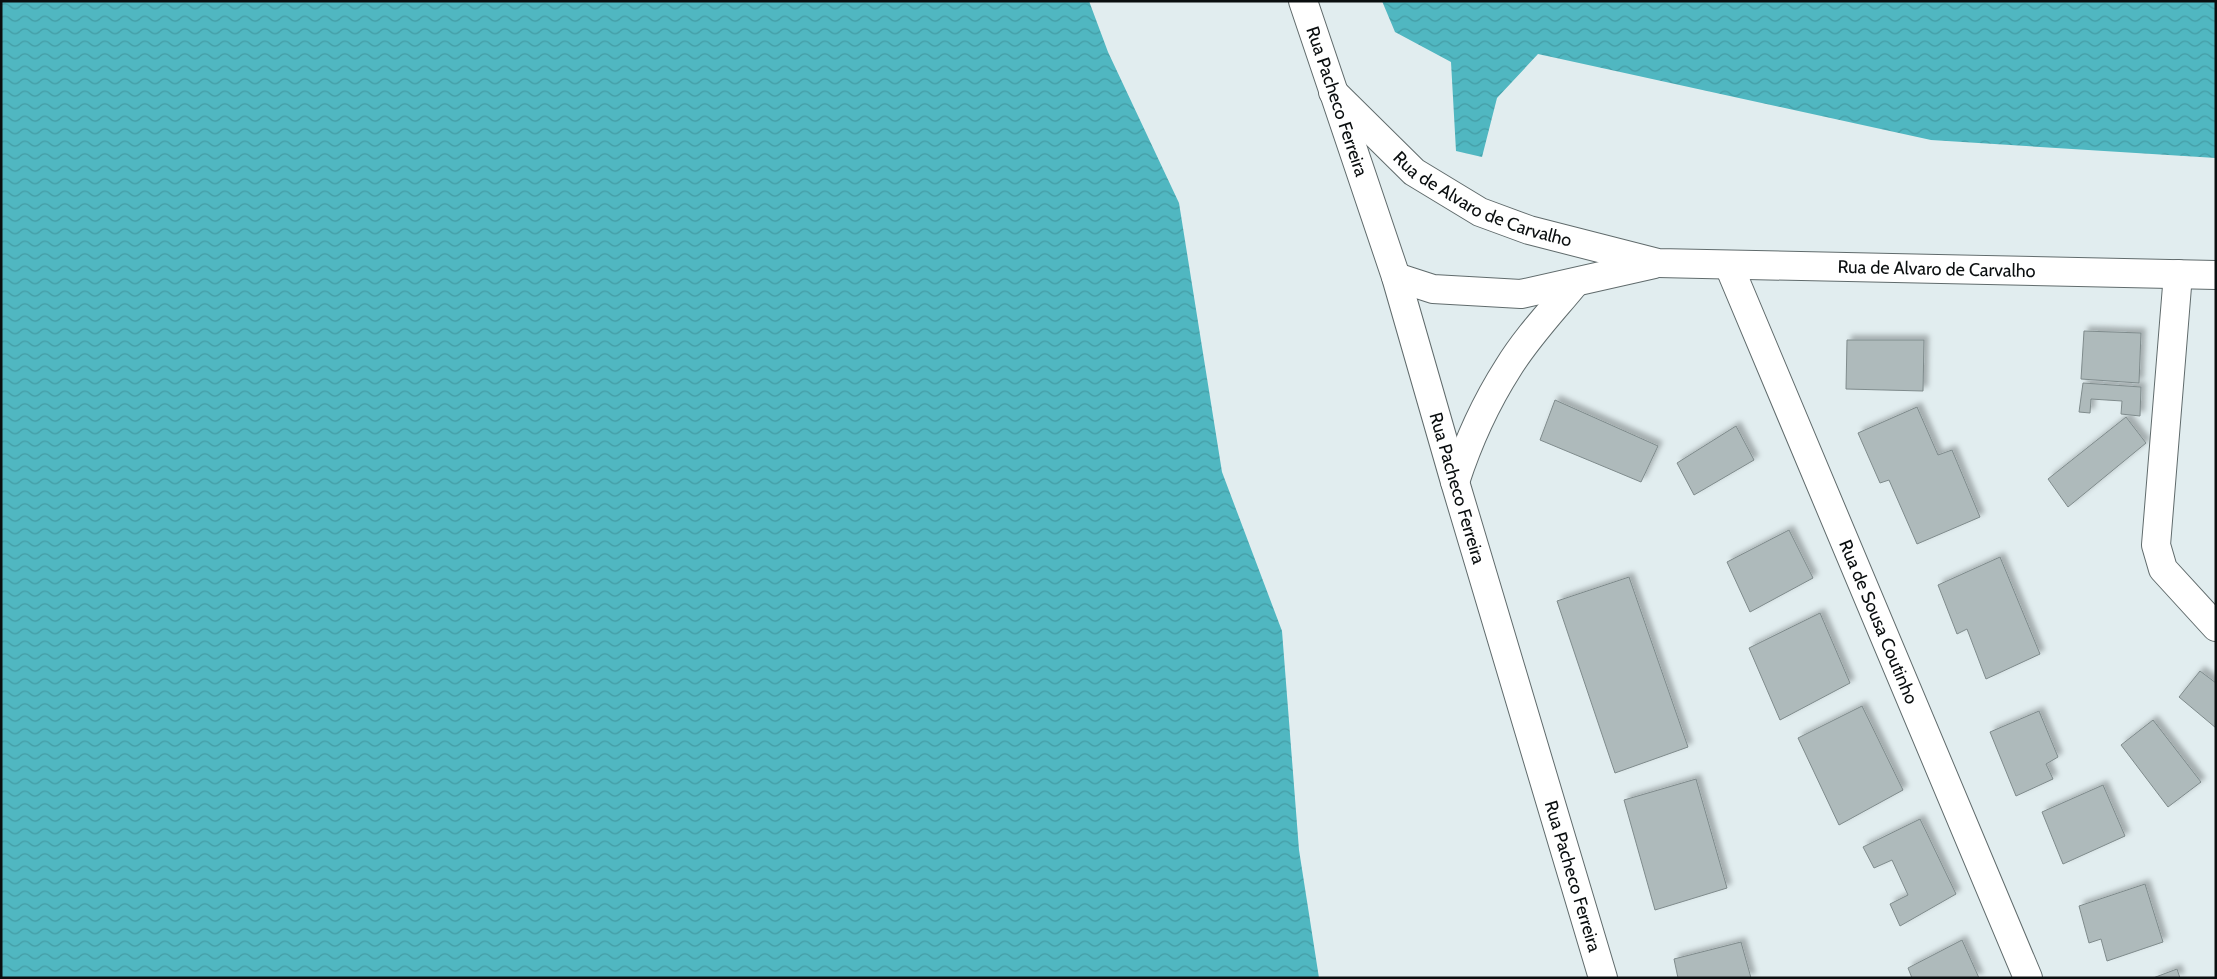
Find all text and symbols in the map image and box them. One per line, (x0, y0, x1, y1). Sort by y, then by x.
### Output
street label: Rua Pacheco Ferreira (1301, 24, 1372, 180)
street label: Rua de Alvaro de Carvalho (1389, 147, 1574, 252)
street label: Rua de Alvaro de Carvalho (1837, 256, 2036, 282)
street label: Rua Pacheco Ferreira (1425, 410, 1490, 567)
street label: Rua de Sousa Coutinho (1834, 537, 1923, 707)
street label: Rua Pacheco Ferreira (1540, 798, 1606, 955)

